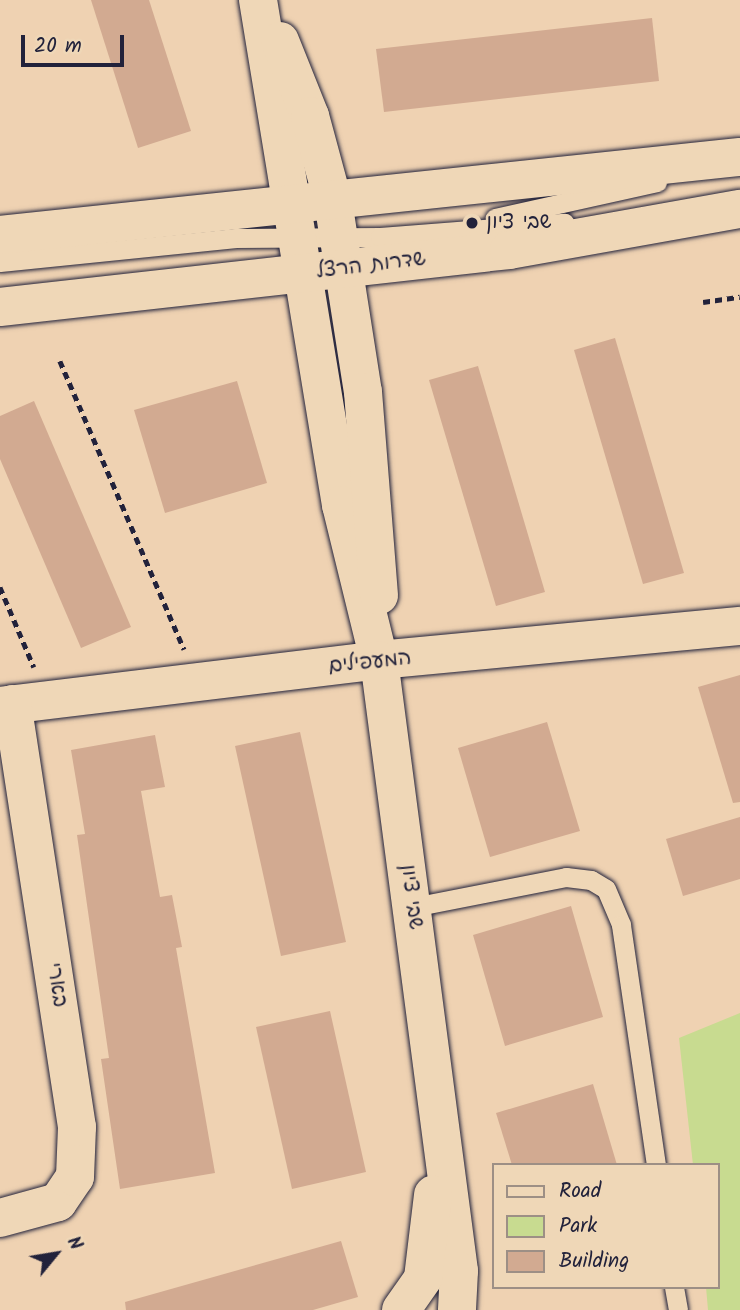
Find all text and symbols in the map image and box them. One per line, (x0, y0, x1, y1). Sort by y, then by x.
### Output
scale bar (24, 21, 128, 65)
text: 20 m (34, 30, 82, 63)
place label: שבי ציון (486, 210, 552, 236)
marker: שבי ציון (464, 215, 480, 231)
street label: שדרות הרצל (315, 247, 427, 285)
street label: המעפילים (327, 646, 413, 680)
street label: שבי ציון (394, 863, 428, 931)
street label: בארי (40, 961, 72, 1009)
legend (491, 1163, 719, 1289)
text: Road (559, 1175, 601, 1208)
text: Park (559, 1210, 597, 1243)
north arrow (21, 1219, 91, 1289)
text: N (58, 1231, 90, 1256)
text: Building (559, 1245, 629, 1278)

